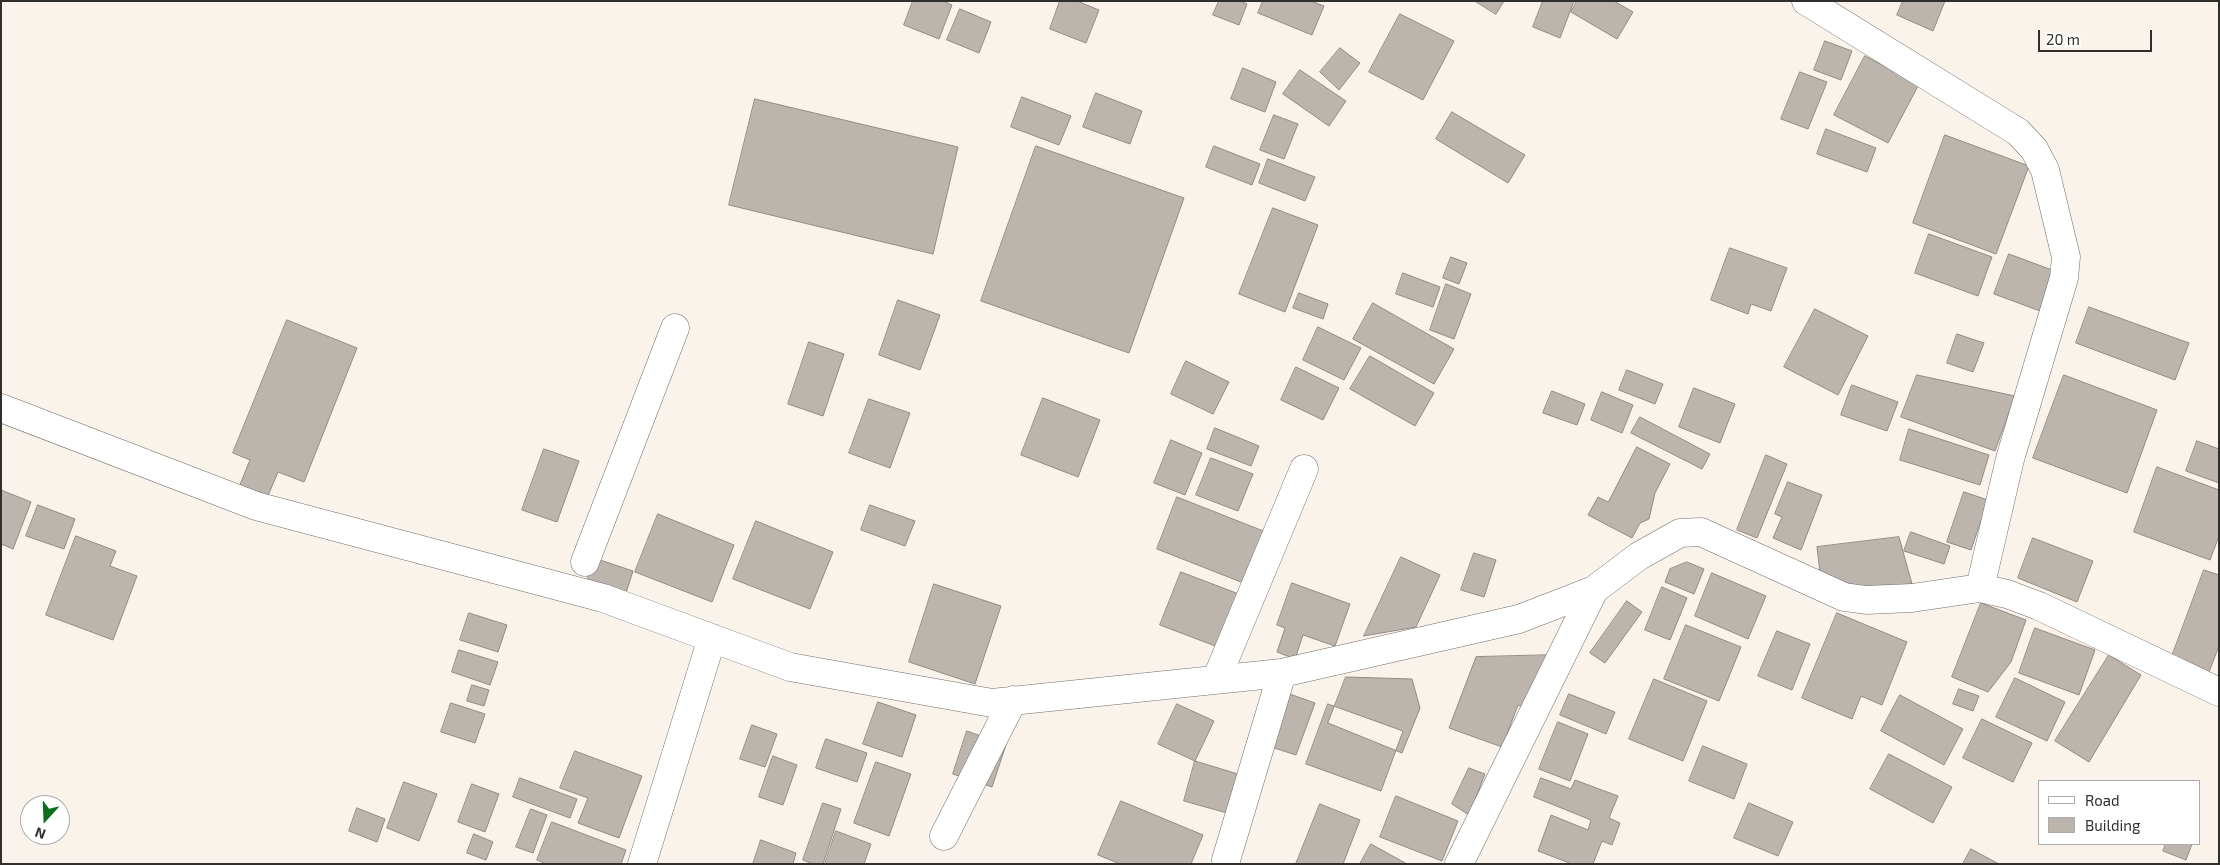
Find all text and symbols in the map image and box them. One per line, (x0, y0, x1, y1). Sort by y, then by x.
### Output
scale bar (2040, 20, 2154, 52)
text: 20 m (2046, 30, 2080, 48)
legend (2038, 780, 2200, 845)
text: Road (2085, 791, 2120, 809)
north arrow (20, 795, 70, 845)
text: Building (2085, 816, 2140, 834)
text: N (32, 824, 48, 843)

